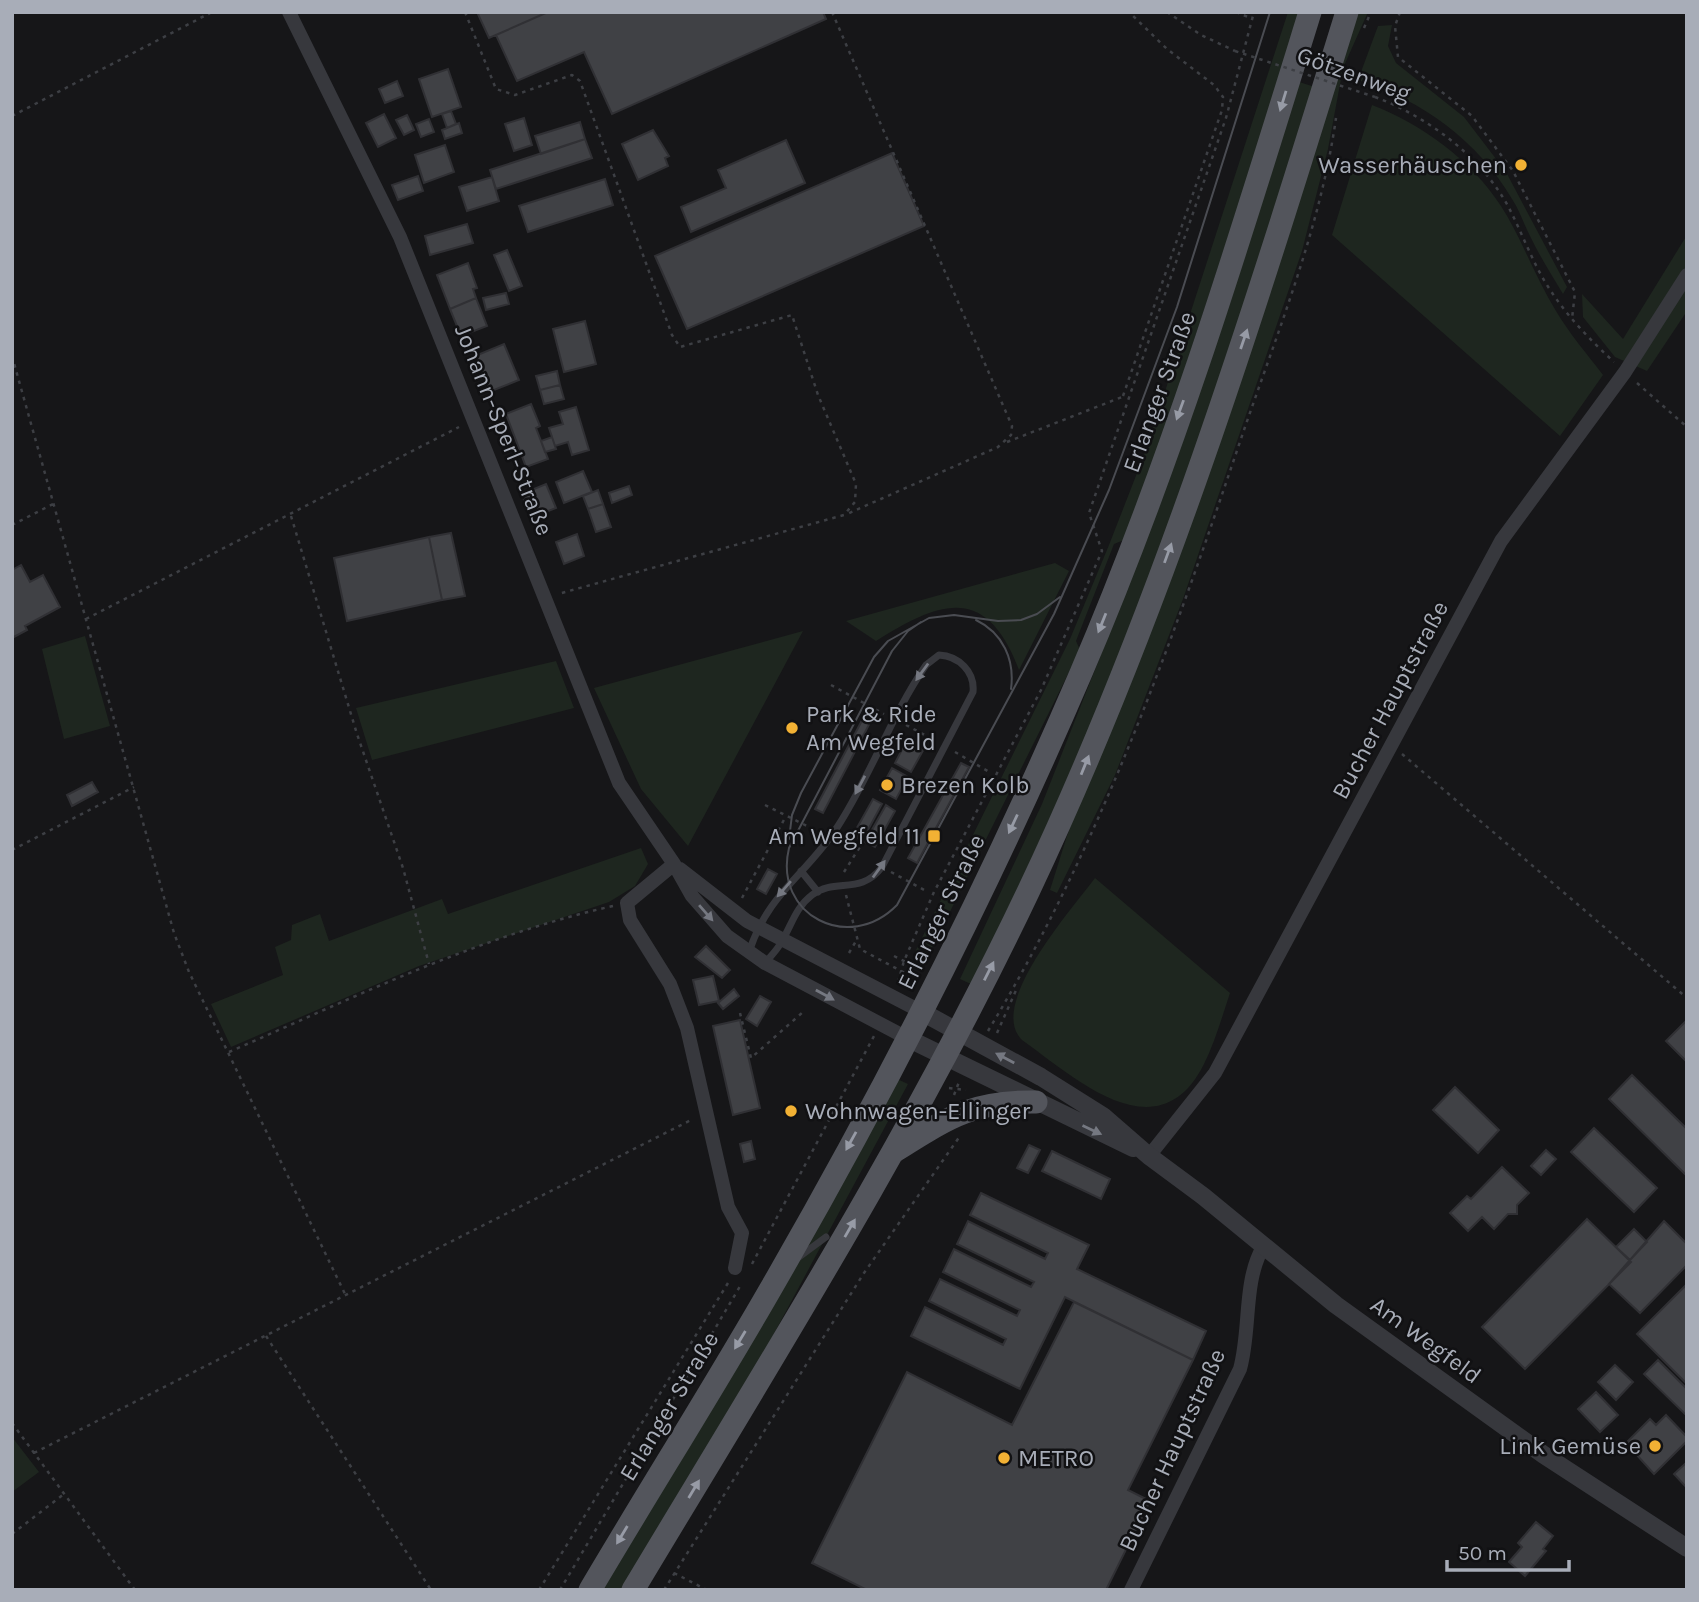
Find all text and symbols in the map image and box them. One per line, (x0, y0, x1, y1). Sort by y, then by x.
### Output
street label: Götzenweg (1293, 40, 1415, 108)
one-way arrow (1277, 91, 1287, 112)
place label: Wasserhäuschen (1318, 151, 1507, 179)
marker: Wasserhäuschen (1513, 157, 1529, 173)
street label: Erlanger Straße (1117, 308, 1201, 476)
street label: Johann-Sperl-Straße (449, 320, 559, 540)
one-way arrow (1239, 328, 1249, 349)
one-way arrow (1175, 399, 1186, 420)
one-way arrow (1163, 543, 1174, 564)
street label: Bucher Hauptstraße (1326, 596, 1454, 804)
one-way arrow (1096, 613, 1107, 634)
one-way arrow (915, 662, 929, 681)
place label: Park & Ride Am Wegfeld (806, 700, 936, 756)
marker: Park & Ride Am Wegfeld (784, 720, 800, 736)
one-way arrow (1079, 754, 1090, 775)
place label: Brezen Kolb (901, 771, 1029, 799)
one-way arrow (855, 775, 866, 795)
marker: Brezen Kolb (879, 777, 895, 793)
one-way arrow (1007, 814, 1019, 834)
place label: Am Wegfeld 11 (768, 822, 920, 850)
marker: Am Wegfeld 11 (926, 828, 942, 844)
street label: Erlanger Straße (891, 830, 991, 994)
one-way arrow (872, 860, 886, 879)
one-way arrow (777, 880, 792, 897)
one-way arrow (698, 905, 713, 922)
one-way arrow (983, 961, 994, 981)
one-way arrow (815, 990, 835, 1001)
one-way arrow (995, 1053, 1015, 1064)
place label: Wohnwagen-Ellinger (805, 1097, 1031, 1125)
marker: Wohnwagen-Ellinger (783, 1103, 799, 1119)
one-way arrow (1082, 1124, 1102, 1135)
one-way arrow (845, 1132, 857, 1151)
one-way arrow (844, 1218, 856, 1238)
street label: Am Wegfeld (1365, 1290, 1487, 1390)
street label: Erlanger Straße (613, 1326, 725, 1486)
one-way arrow (733, 1330, 746, 1349)
street label: Bucher Hauptstraße (1113, 1344, 1231, 1556)
place label: Link Gemüse (1499, 1432, 1641, 1460)
marker: Link Gemüse (1647, 1438, 1663, 1454)
place label: METRO (1018, 1444, 1094, 1472)
marker: METRO (996, 1450, 1012, 1466)
one-way arrow (687, 1480, 700, 1499)
one-way arrow (616, 1525, 629, 1544)
scale bar (1447, 1528, 1570, 1572)
text: 50 m (1458, 1541, 1507, 1565)

